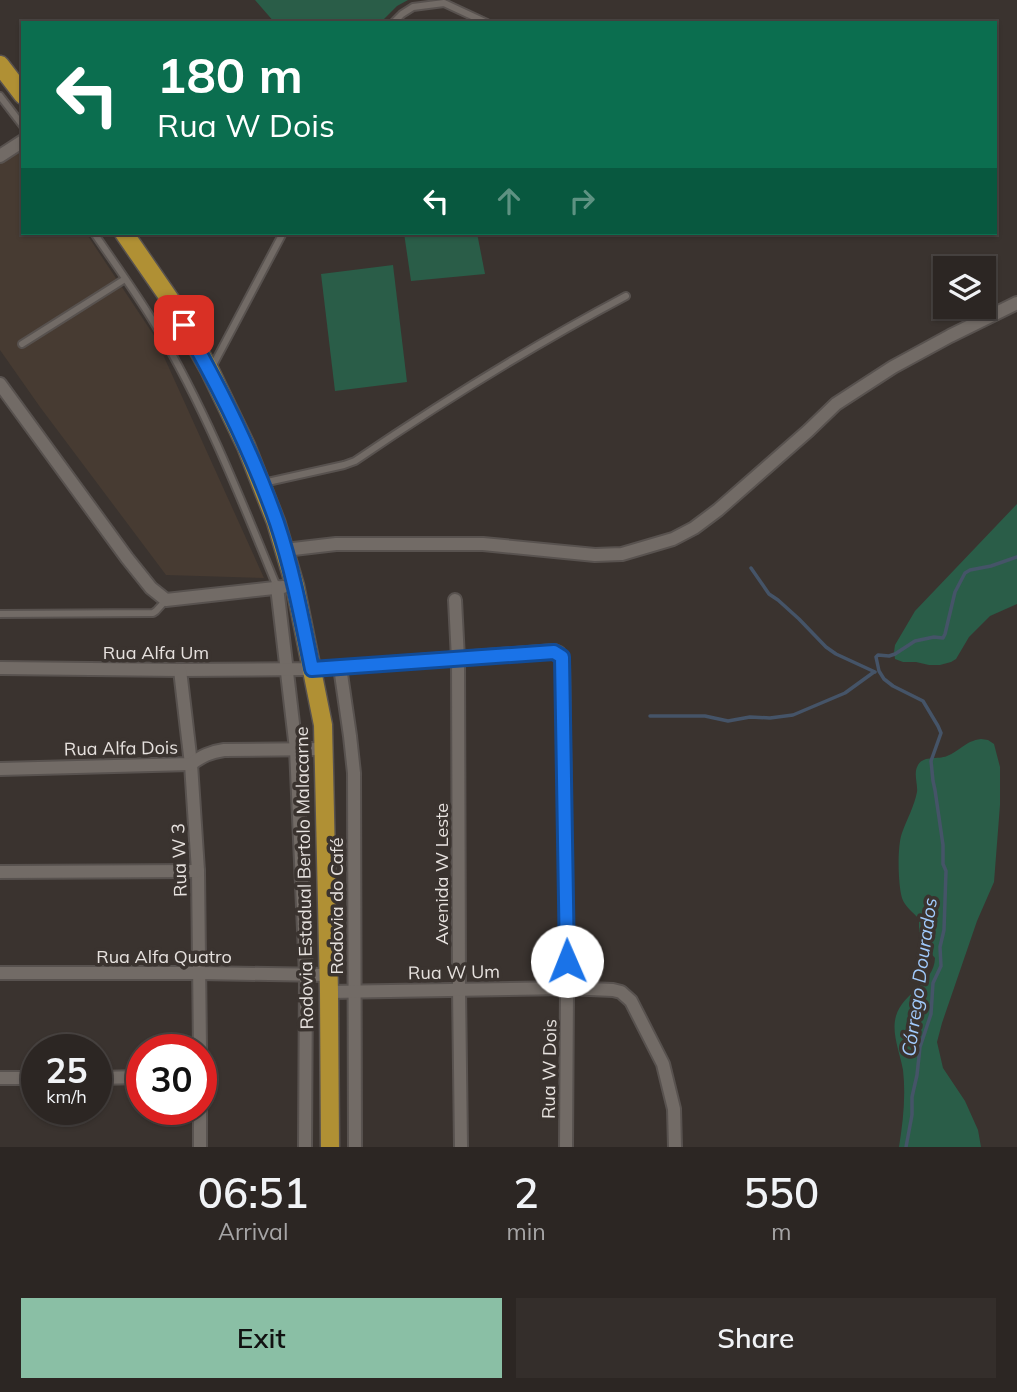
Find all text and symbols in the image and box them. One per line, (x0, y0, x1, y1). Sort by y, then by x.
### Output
text: 180 m (157, 44, 303, 105)
icon: left (42, 49, 133, 140)
text: Rua W Dois (157, 105, 335, 145)
icon: left (417, 182, 455, 220)
icon: ahead (490, 182, 528, 220)
icon: right (563, 182, 601, 220)
map controls (933, 256, 996, 319)
button: layers (933, 256, 996, 319)
pin (154, 295, 214, 355)
icon: arrive (165, 306, 203, 344)
street label: Rua Alfa Um (103, 641, 209, 664)
street label: Rodovia Estadual Bertolo Malacarne (290, 726, 318, 1030)
street label: Rua Alfa Dois (64, 736, 178, 760)
street label: Avenida W Leste (430, 803, 453, 945)
street label: Rua W 3 (166, 823, 192, 897)
street label: Rodovia do Café (325, 837, 348, 975)
water label: Córrego Dourados (896, 896, 942, 1058)
position arrow (530, 924, 604, 998)
street label: Rua Alfa Quatro (96, 945, 232, 968)
street label: Rua W Um (408, 960, 500, 984)
street label: Rua W Dois (537, 1019, 561, 1119)
speed limit sign: 30 (126, 1034, 217, 1125)
text: 25 (45, 1048, 88, 1092)
text: km/h (46, 1085, 87, 1108)
text: 06:51 (198, 1166, 309, 1219)
text: 2 (513, 1166, 539, 1219)
text: 550 (744, 1166, 819, 1219)
text: Arrival (218, 1217, 288, 1246)
text: min (506, 1217, 546, 1246)
text: m (771, 1217, 791, 1246)
button: Exit (21, 1298, 502, 1378)
button: Share (516, 1298, 996, 1378)

